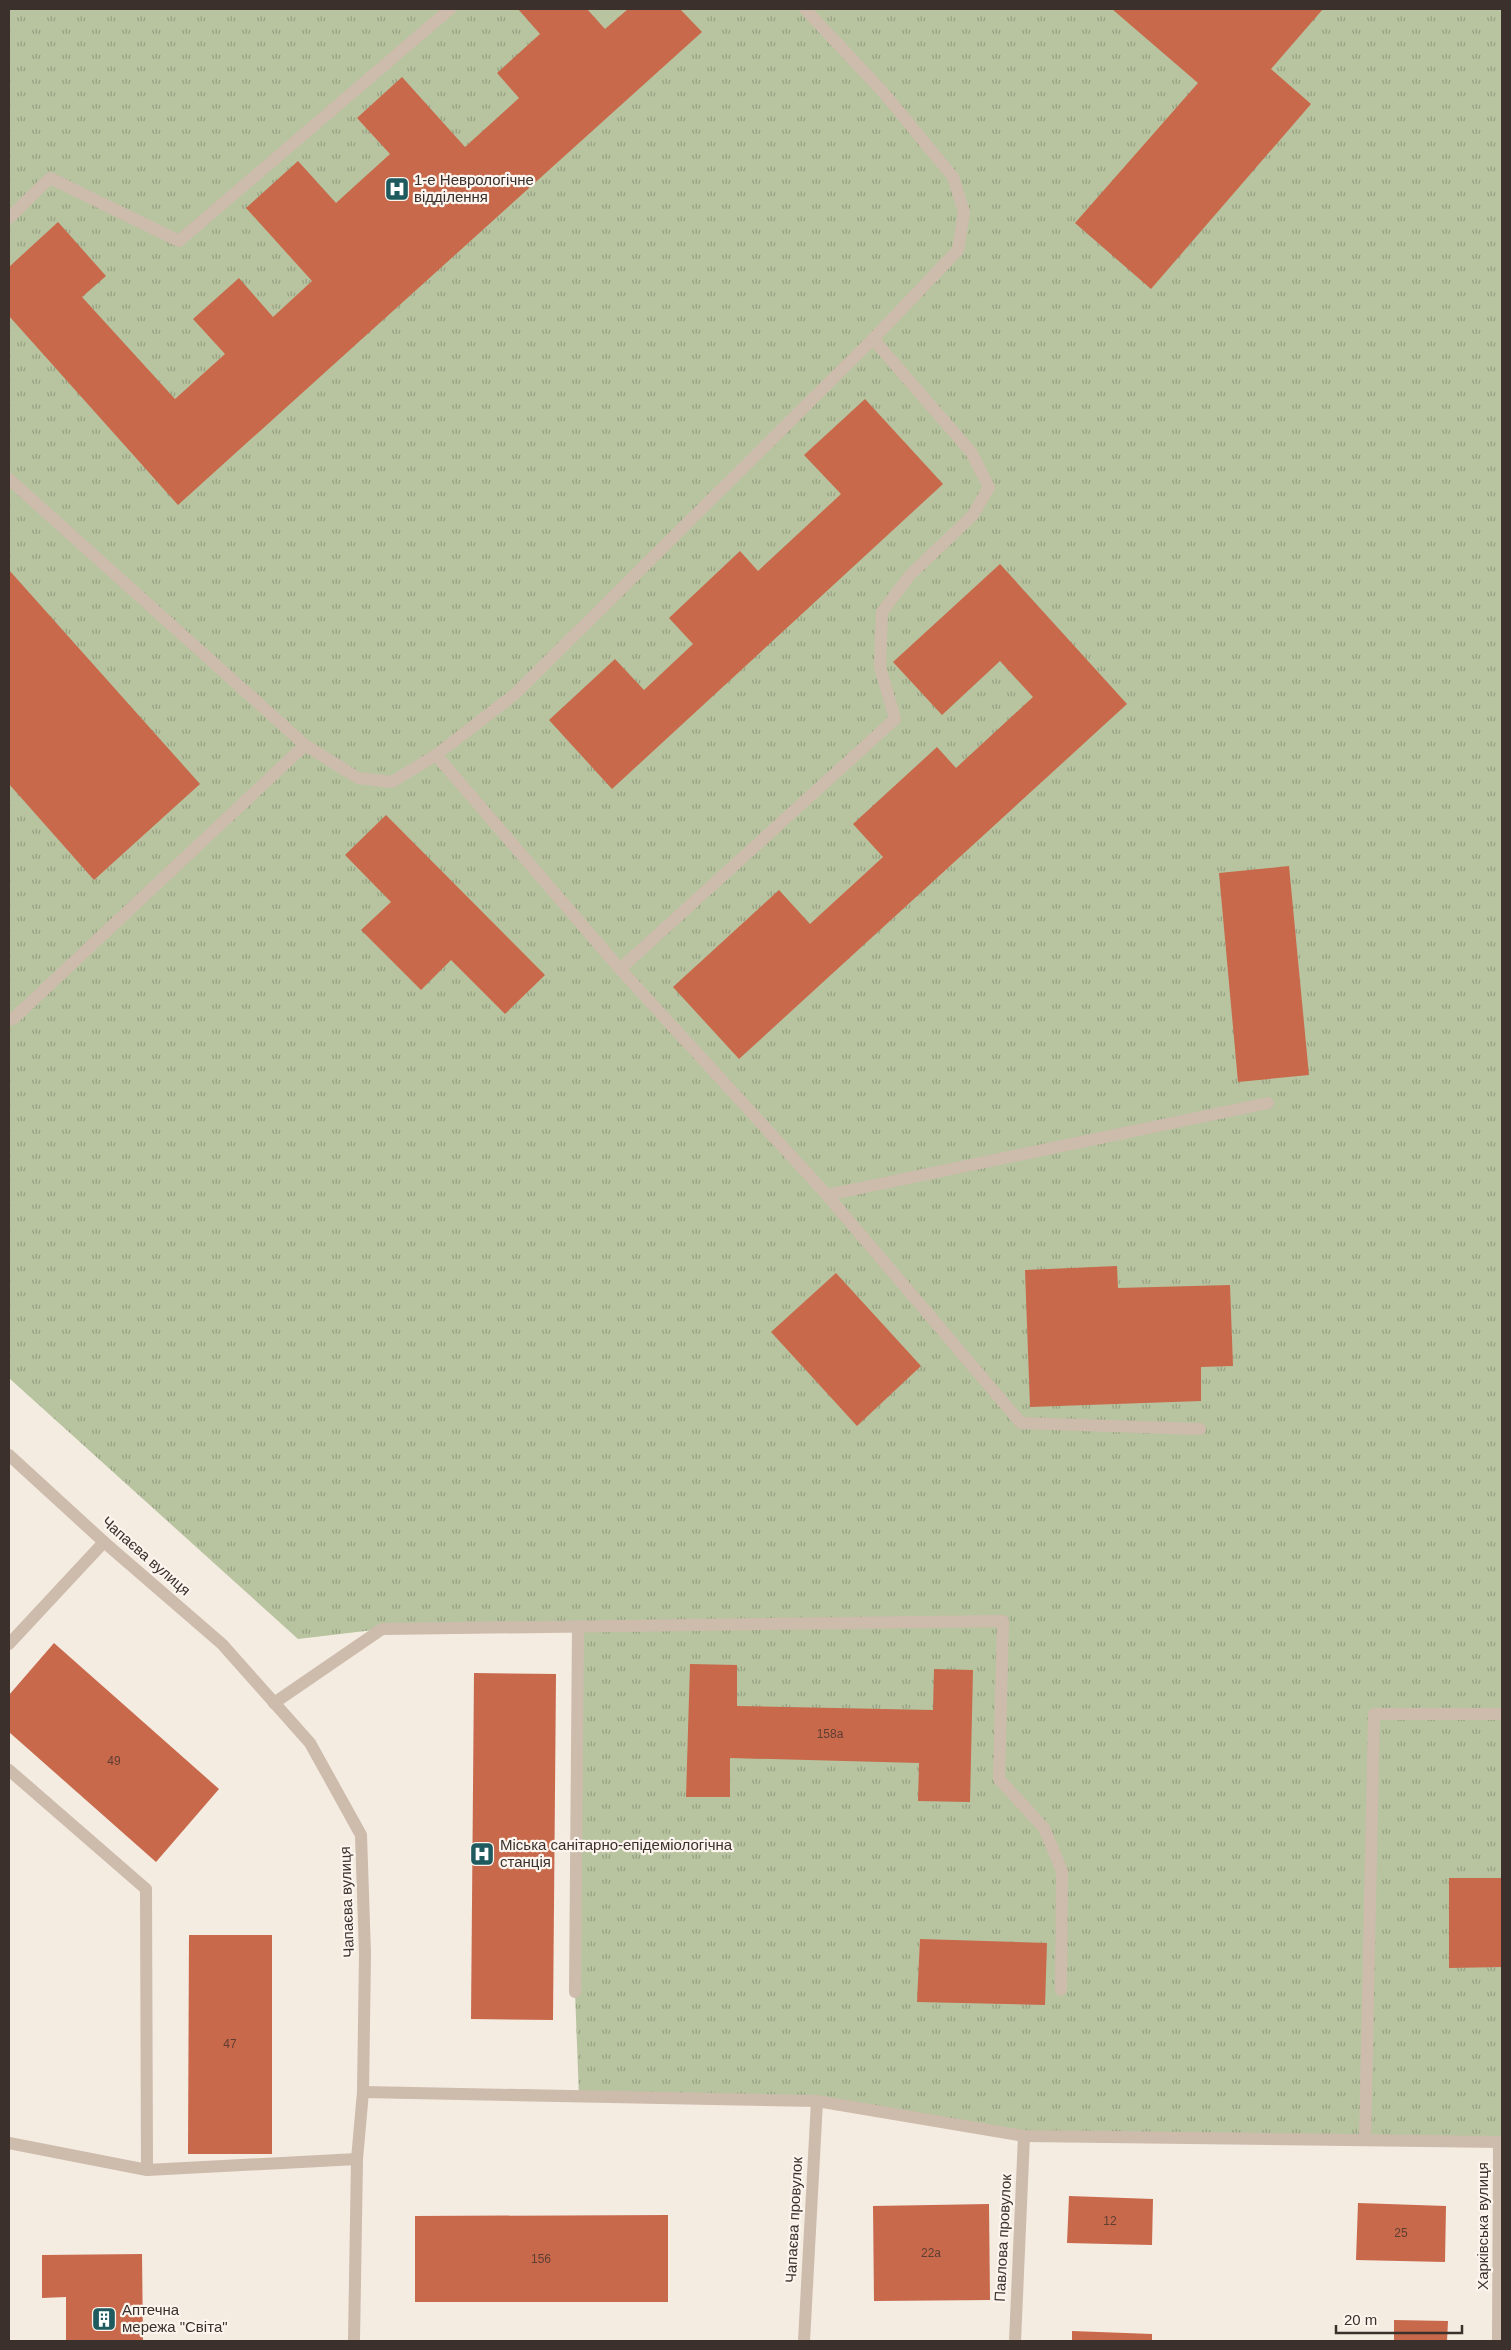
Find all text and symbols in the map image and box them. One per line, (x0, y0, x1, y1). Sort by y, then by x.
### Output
place label: 1-е Неврологічне відділення (414, 171, 534, 205)
hospital icon: 1-е Неврологічне відділення (384, 176, 410, 202)
street label: Чапаєва вулиця (99, 1513, 194, 1599)
house number: 158а (817, 1727, 844, 1741)
house number: 49 (107, 1754, 121, 1768)
place label: Міська санітарно-епідеміологічна станція (500, 1836, 733, 1870)
hospital icon: Міська санітарно-епідеміологічна станція (469, 1841, 495, 1867)
street label: Чапаєва вулиця (336, 1846, 357, 1958)
house number: 47 (223, 2037, 237, 2051)
street label: Чапаєва провулок (782, 2156, 805, 2283)
street label: Харківська вулиця (1474, 2162, 1491, 2290)
street label: Павлова провулок (991, 2173, 1014, 2302)
house number: 12 (1103, 2214, 1117, 2228)
house number: 25 (1394, 2226, 1408, 2240)
house number: 22а (921, 2246, 941, 2260)
house number: 156 (531, 2252, 551, 2266)
place label: Аптечна мережа "Світа" (122, 2301, 228, 2335)
scale bar (1336, 2302, 1462, 2334)
building icon: Аптечна мережа "Світа" (91, 2306, 117, 2332)
text: 20 m (1344, 2311, 1377, 2328)

